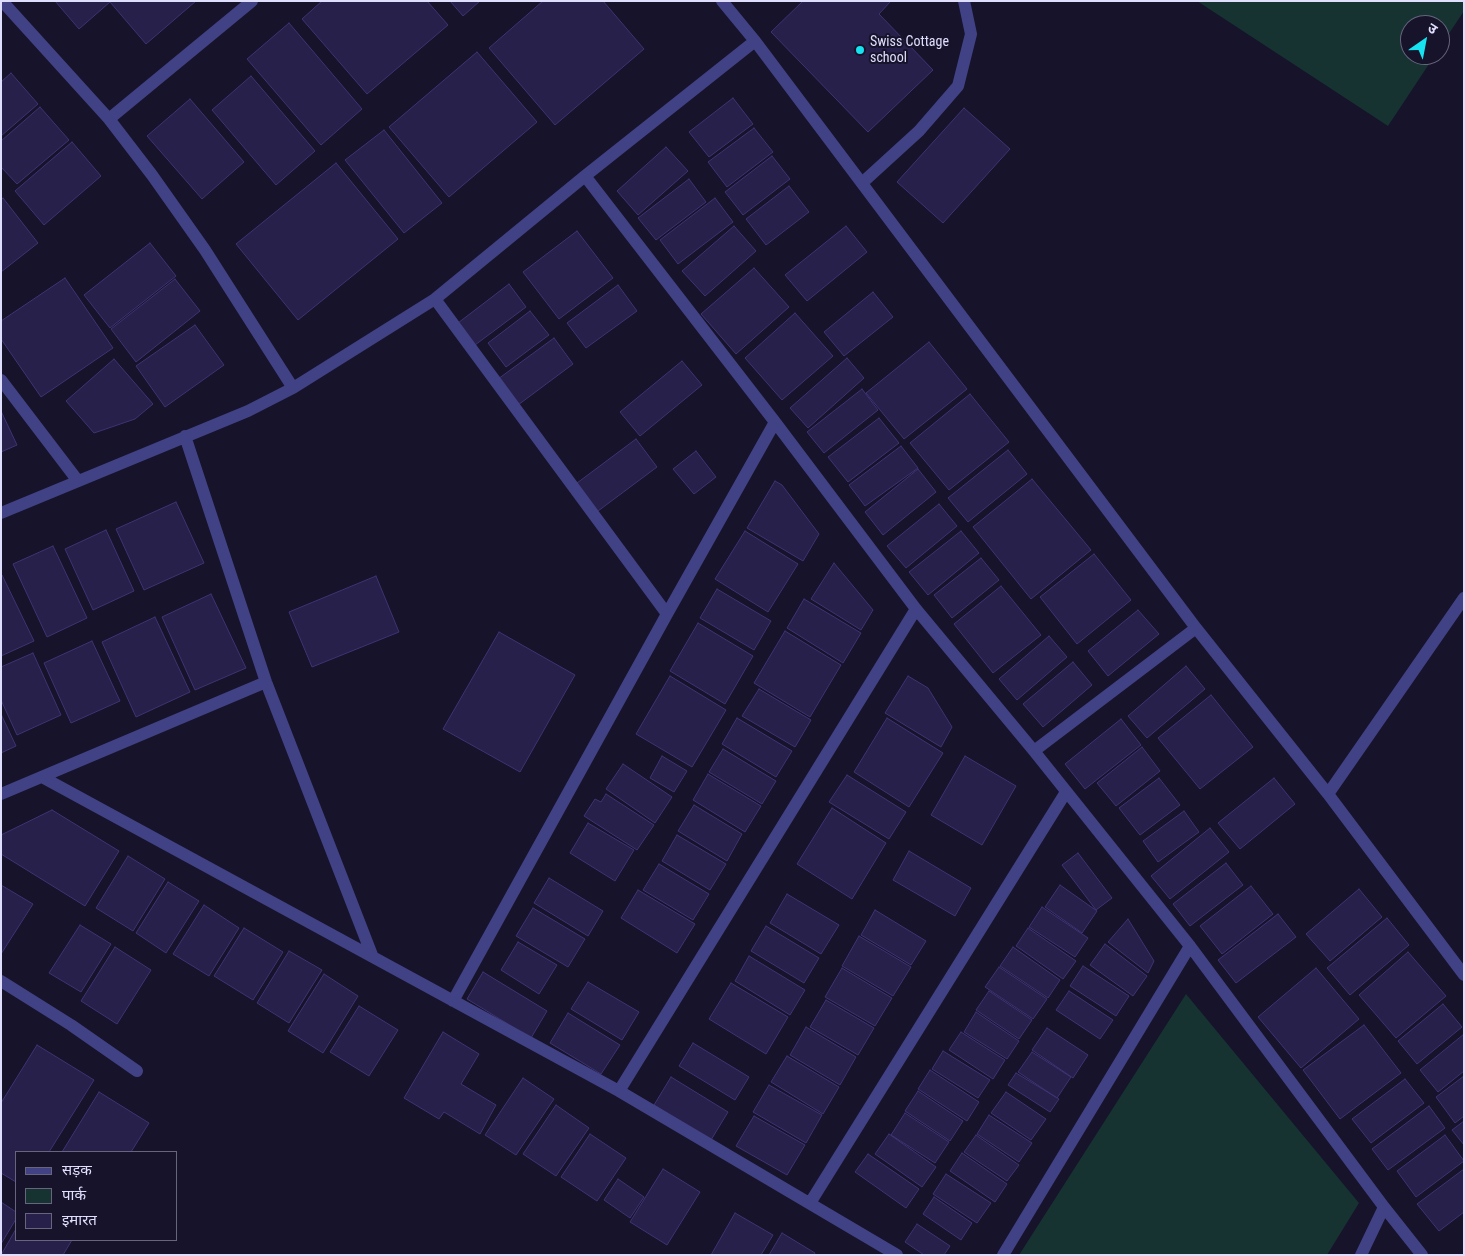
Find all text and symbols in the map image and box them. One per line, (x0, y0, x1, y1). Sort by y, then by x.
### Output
north arrow (1400, 15, 1450, 65)
text: उ (1425, 19, 1440, 37)
place label: Swiss Cottage school (870, 34, 949, 66)
marker: Swiss Cottage school (854, 44, 866, 56)
legend (15, 1151, 178, 1241)
text: सड़क (62, 1161, 92, 1179)
text: पार्क (62, 1186, 86, 1204)
text: इमारत (62, 1211, 97, 1229)

